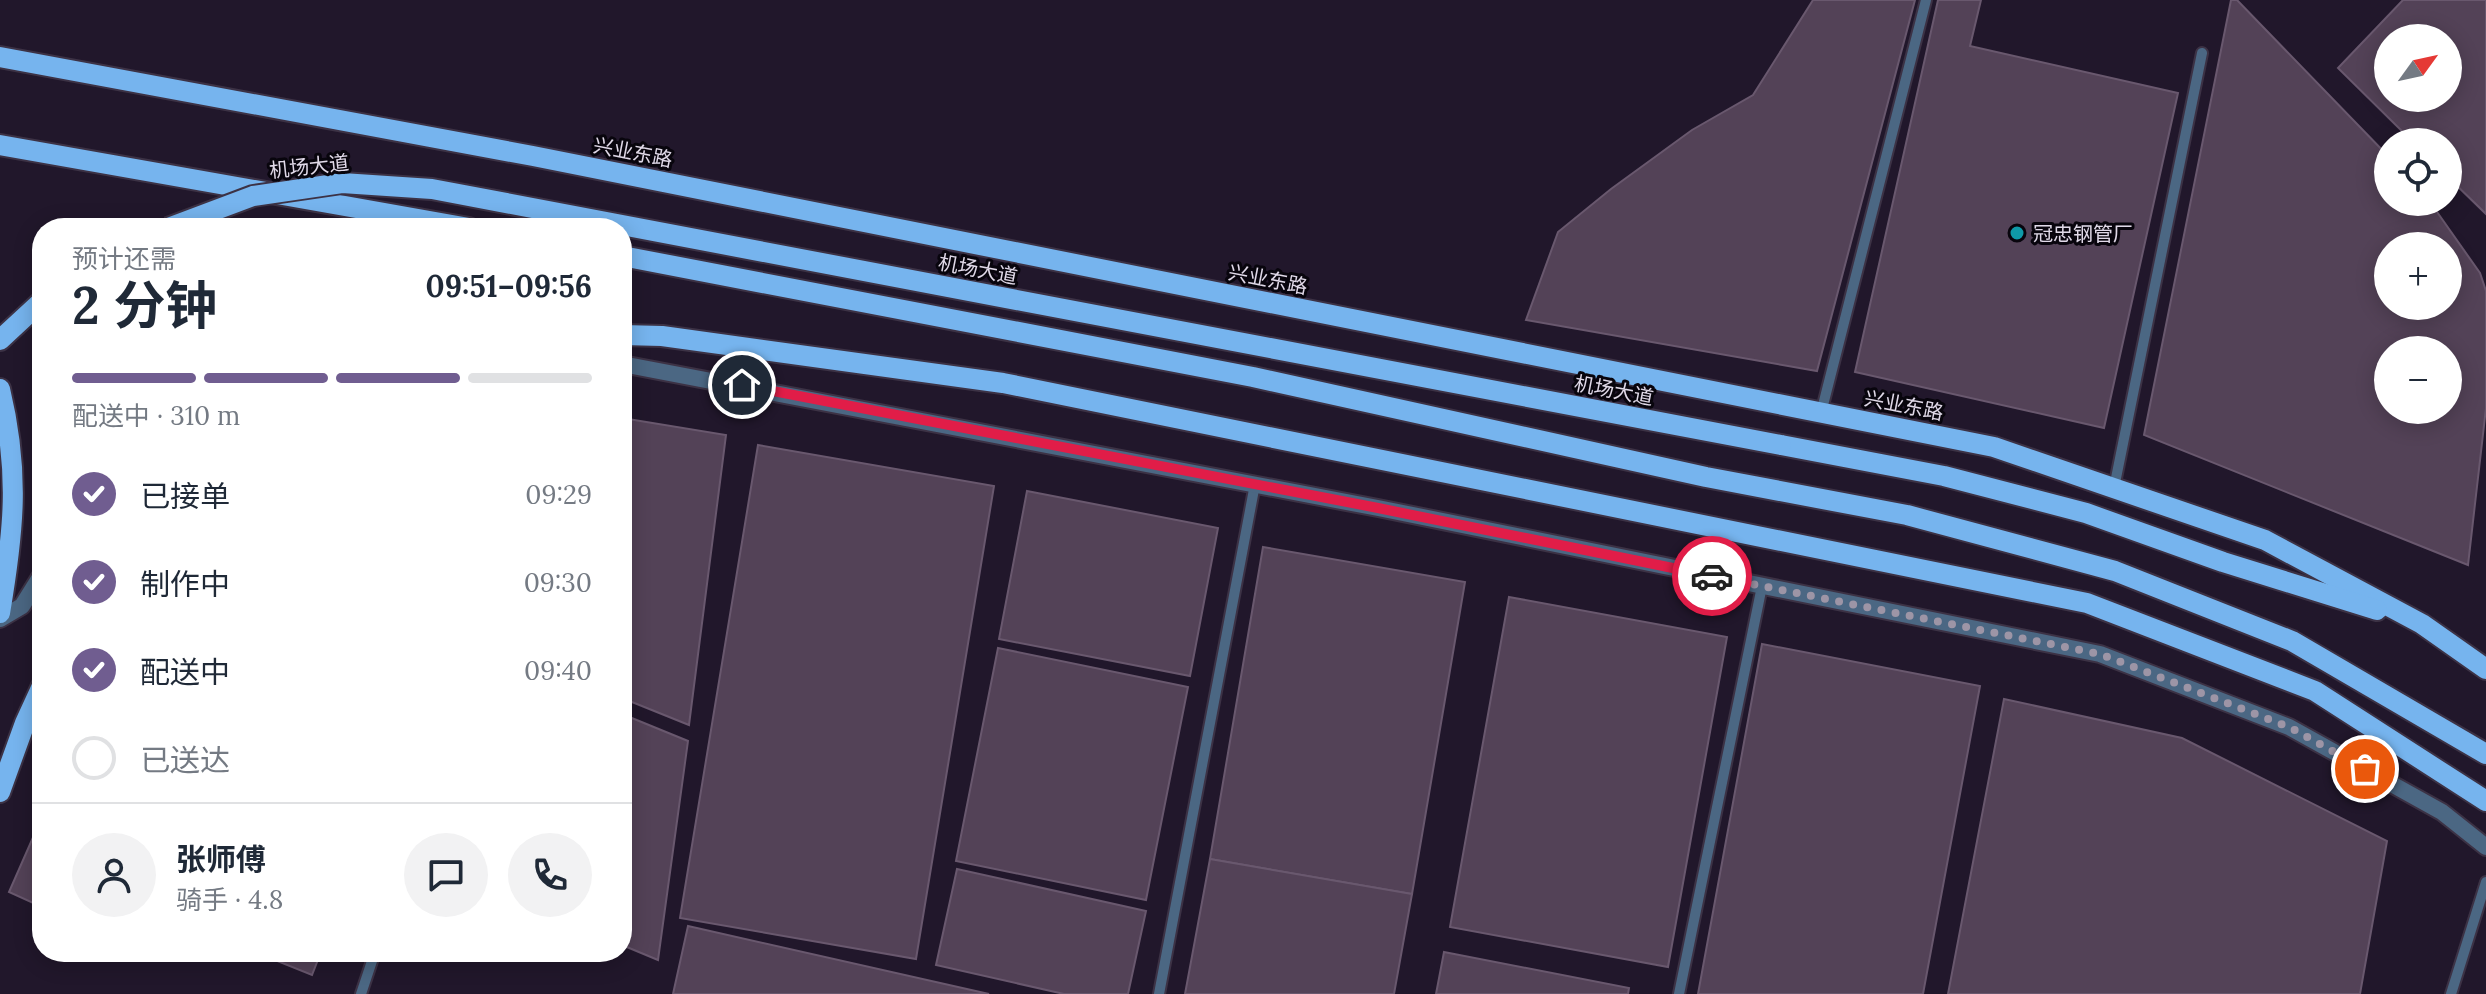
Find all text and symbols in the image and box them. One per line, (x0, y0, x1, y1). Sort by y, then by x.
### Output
north arrow (2374, 24, 2462, 112)
map controls (2374, 24, 2462, 424)
button: locate (2374, 128, 2462, 216)
street label: 兴业东路 (591, 132, 675, 172)
street label: 机场大道 (268, 149, 350, 183)
place label: 冠忠钢管厂 (2033, 221, 2133, 246)
marker: 冠忠钢管厂 (2008, 224, 2026, 242)
button: + (2374, 232, 2462, 320)
text: 预计还需 (72, 242, 176, 275)
street label: 机场大道 (936, 249, 1020, 289)
street label: 兴业东路 (1226, 259, 1310, 299)
text: 09:51–09:56 (426, 267, 592, 305)
text: 2 分钟 (72, 272, 217, 338)
button: − (2374, 336, 2462, 424)
pin (708, 351, 776, 419)
icon: home (720, 363, 764, 407)
street label: 机场大道 (1572, 370, 1656, 410)
street label: 兴业东路 (1862, 385, 1946, 425)
text: 配送中 · 310 m (72, 399, 240, 432)
icon: check (72, 472, 116, 516)
text: 已接单 (140, 477, 230, 515)
text: 09:29 (525, 478, 592, 511)
courier (1672, 536, 1752, 616)
icon: car (1690, 554, 1734, 598)
icon: check (72, 560, 116, 604)
text: 制作中 (140, 565, 230, 603)
text: 09:30 (524, 566, 592, 599)
icon: check (72, 648, 116, 692)
text: 配送中 (140, 653, 230, 691)
text: 09:40 (524, 654, 592, 687)
pin (2331, 735, 2399, 803)
text: 已送达 (140, 741, 230, 779)
icon: bag (2343, 747, 2387, 791)
button: person (72, 833, 156, 917)
button: chat (404, 833, 488, 917)
button: phone (508, 833, 592, 917)
text: 张师傅 (176, 840, 266, 878)
text: 骑手 · 4.8 (176, 883, 283, 916)

